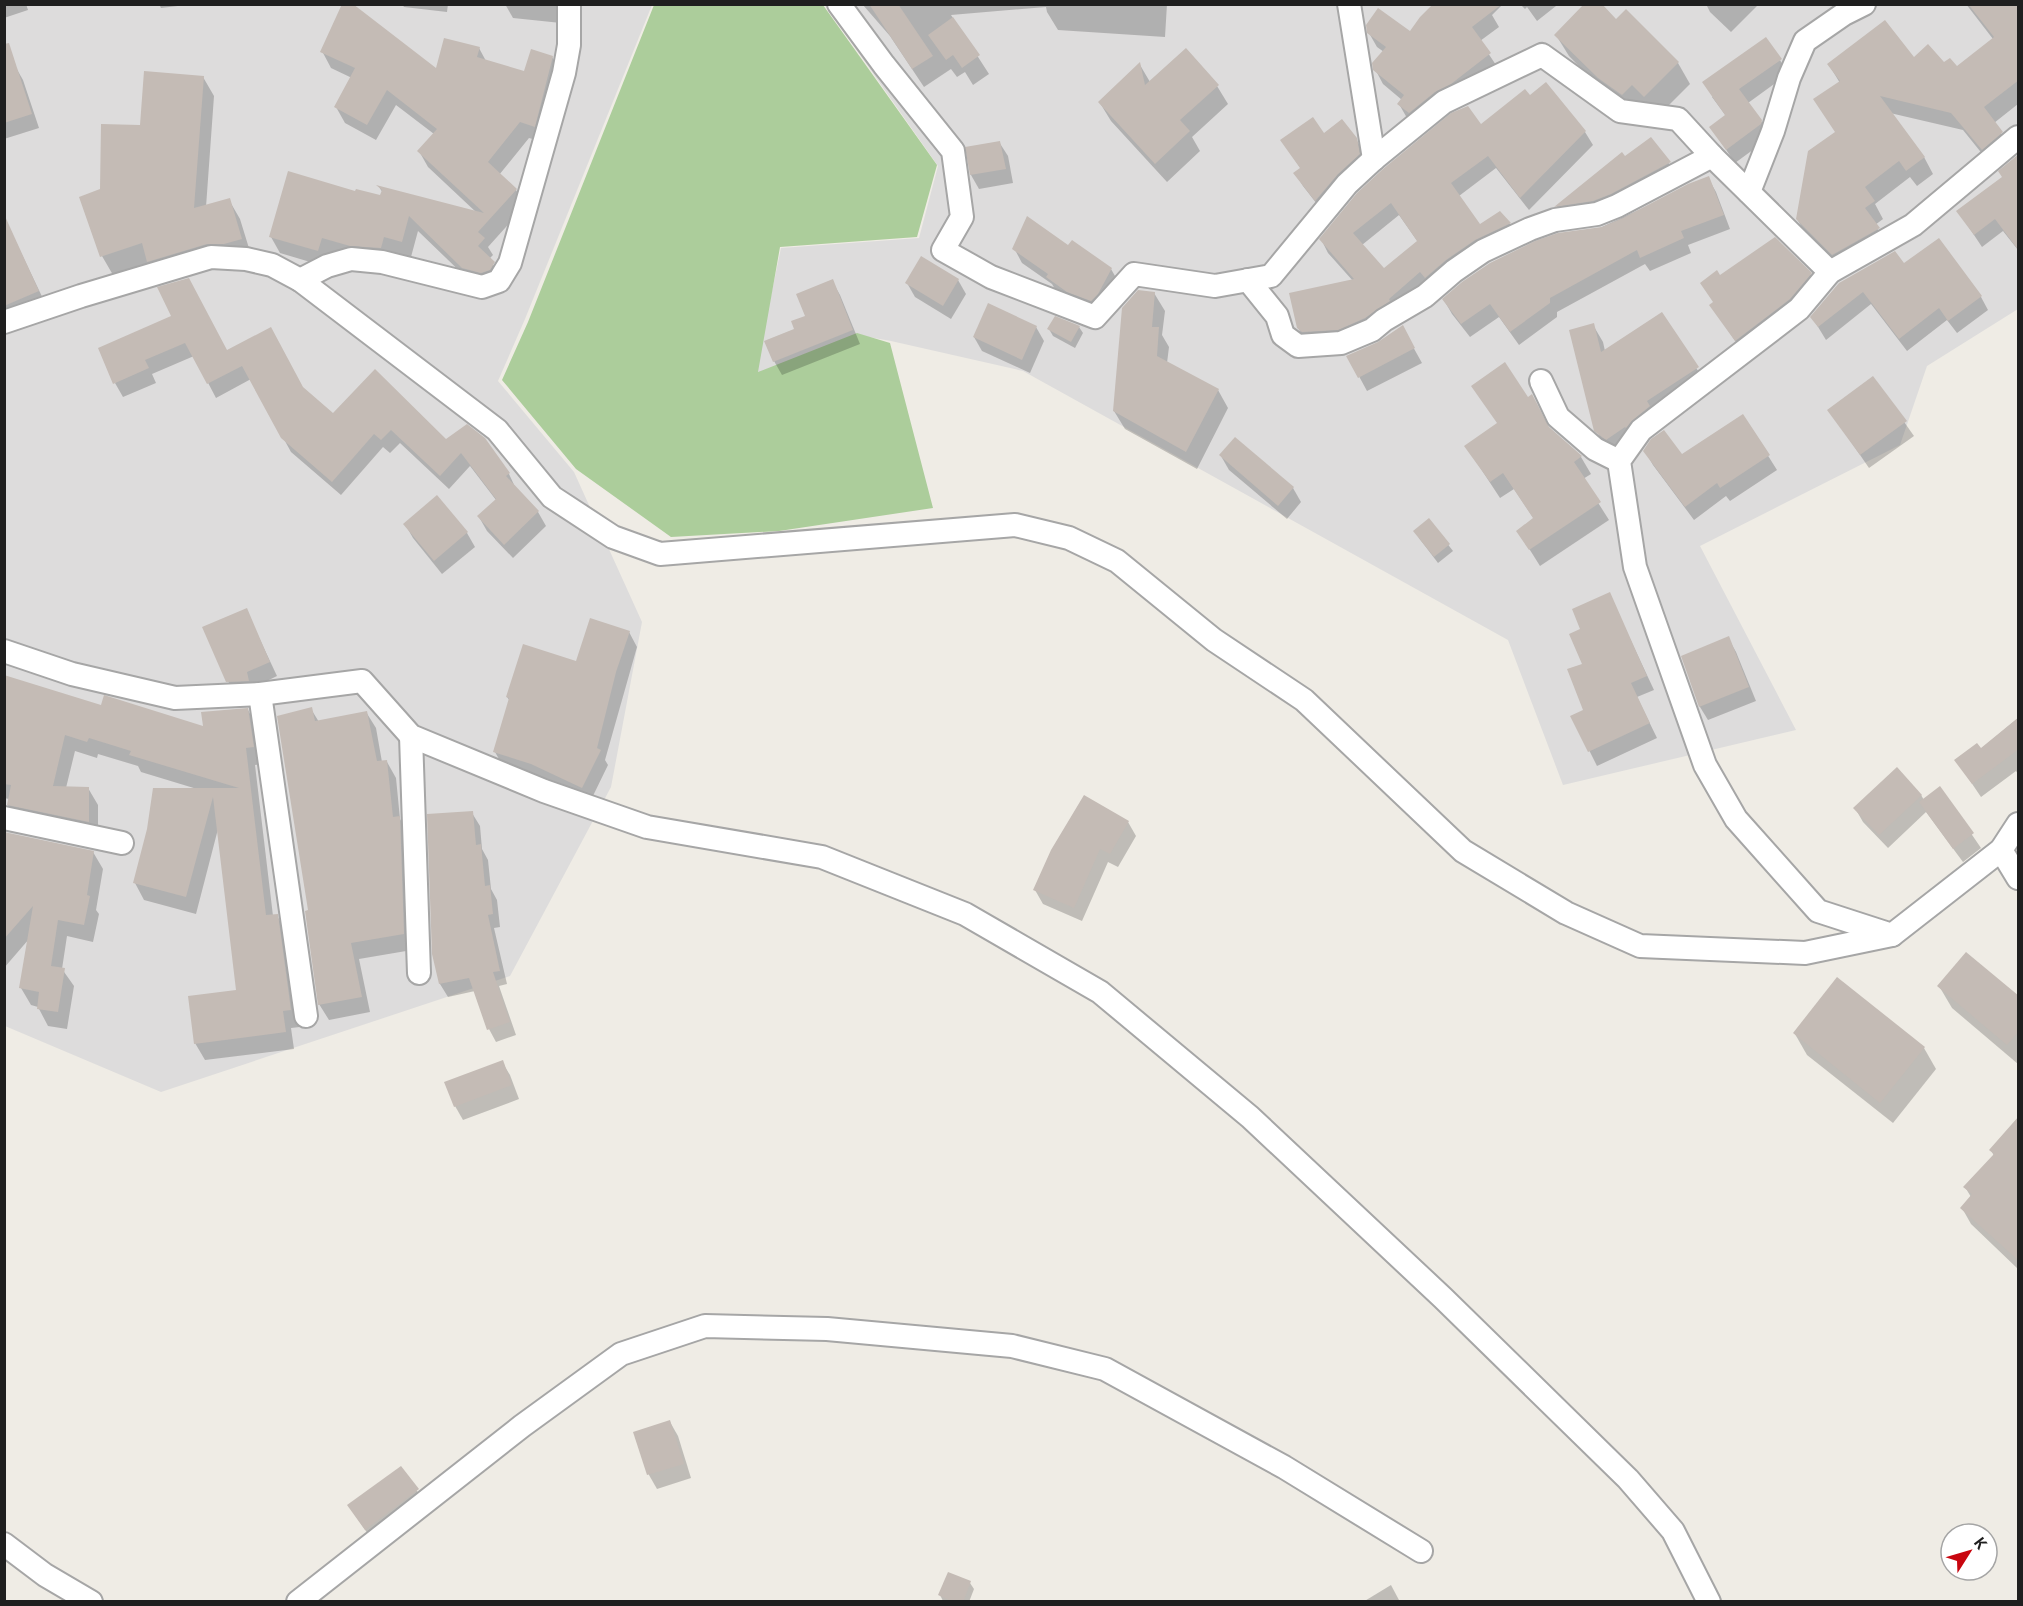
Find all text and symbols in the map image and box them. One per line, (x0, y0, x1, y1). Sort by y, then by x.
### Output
north arrow (1939, 1522, 1999, 1582)
text: K (1970, 1533, 1992, 1553)

